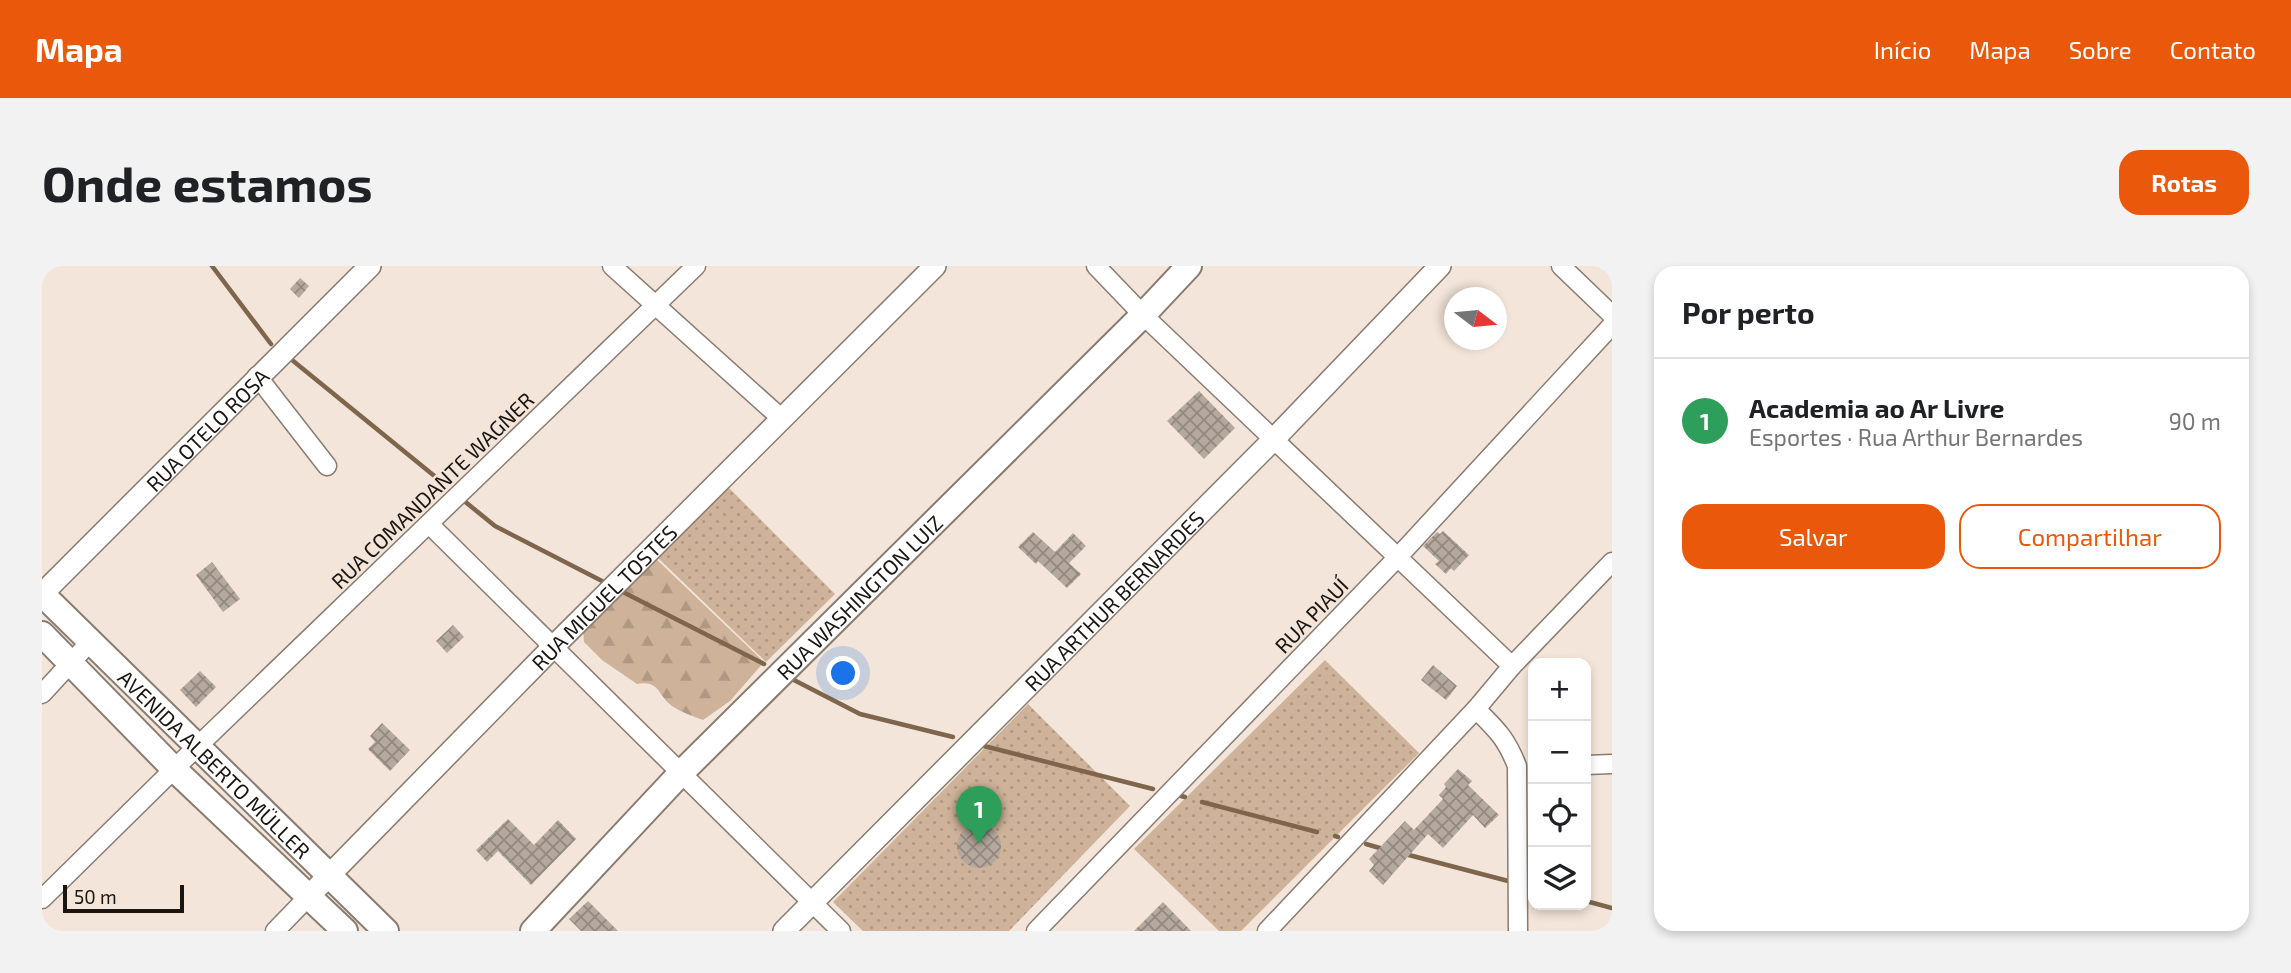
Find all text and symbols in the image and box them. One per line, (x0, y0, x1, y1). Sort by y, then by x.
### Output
text: Mapa (35, 29, 123, 69)
text: Início (1874, 35, 1931, 64)
text: Mapa (1969, 35, 2031, 64)
text: Sobre (2069, 35, 2132, 64)
text: Contato (2170, 35, 2256, 64)
button: Rotas (2119, 150, 2249, 215)
text: Onde estamos (42, 153, 372, 212)
north arrow (1444, 287, 1507, 350)
text: Por perto (1682, 294, 1815, 330)
street label: RUA OTELO ROSA (140, 363, 273, 496)
street label: RUA COMANDANTE WAGNER (326, 387, 538, 593)
text: Academia ao Ar Livre (1749, 392, 2004, 423)
text: 1 (1700, 407, 1710, 435)
text: 90 m (2169, 407, 2221, 435)
text: Esportes · Rua Arthur Bernardes (1749, 423, 2083, 451)
button: Salvar (1682, 504, 1945, 569)
button: Compartilhar (1959, 504, 2221, 569)
street label: RUA ARTHUR BERNARDES (1019, 505, 1208, 695)
street label: RUA WASHINGTON LUIZ (771, 509, 947, 684)
street label: RUA MIGUEL TOSTES (526, 519, 681, 674)
street label: RUA PIAUÍ (1269, 572, 1353, 658)
your location (826, 656, 860, 690)
map controls (1528, 658, 1591, 910)
button: + (1528, 658, 1591, 721)
street label: AVENIDA ALBERTO MÜLLER (114, 664, 316, 863)
button: − (1528, 721, 1591, 784)
button: locate (1528, 784, 1591, 847)
pin: 1 (956, 786, 1002, 844)
button: layers (1528, 847, 1591, 910)
scale bar (63, 882, 184, 914)
text: 50 m (74, 885, 117, 908)

